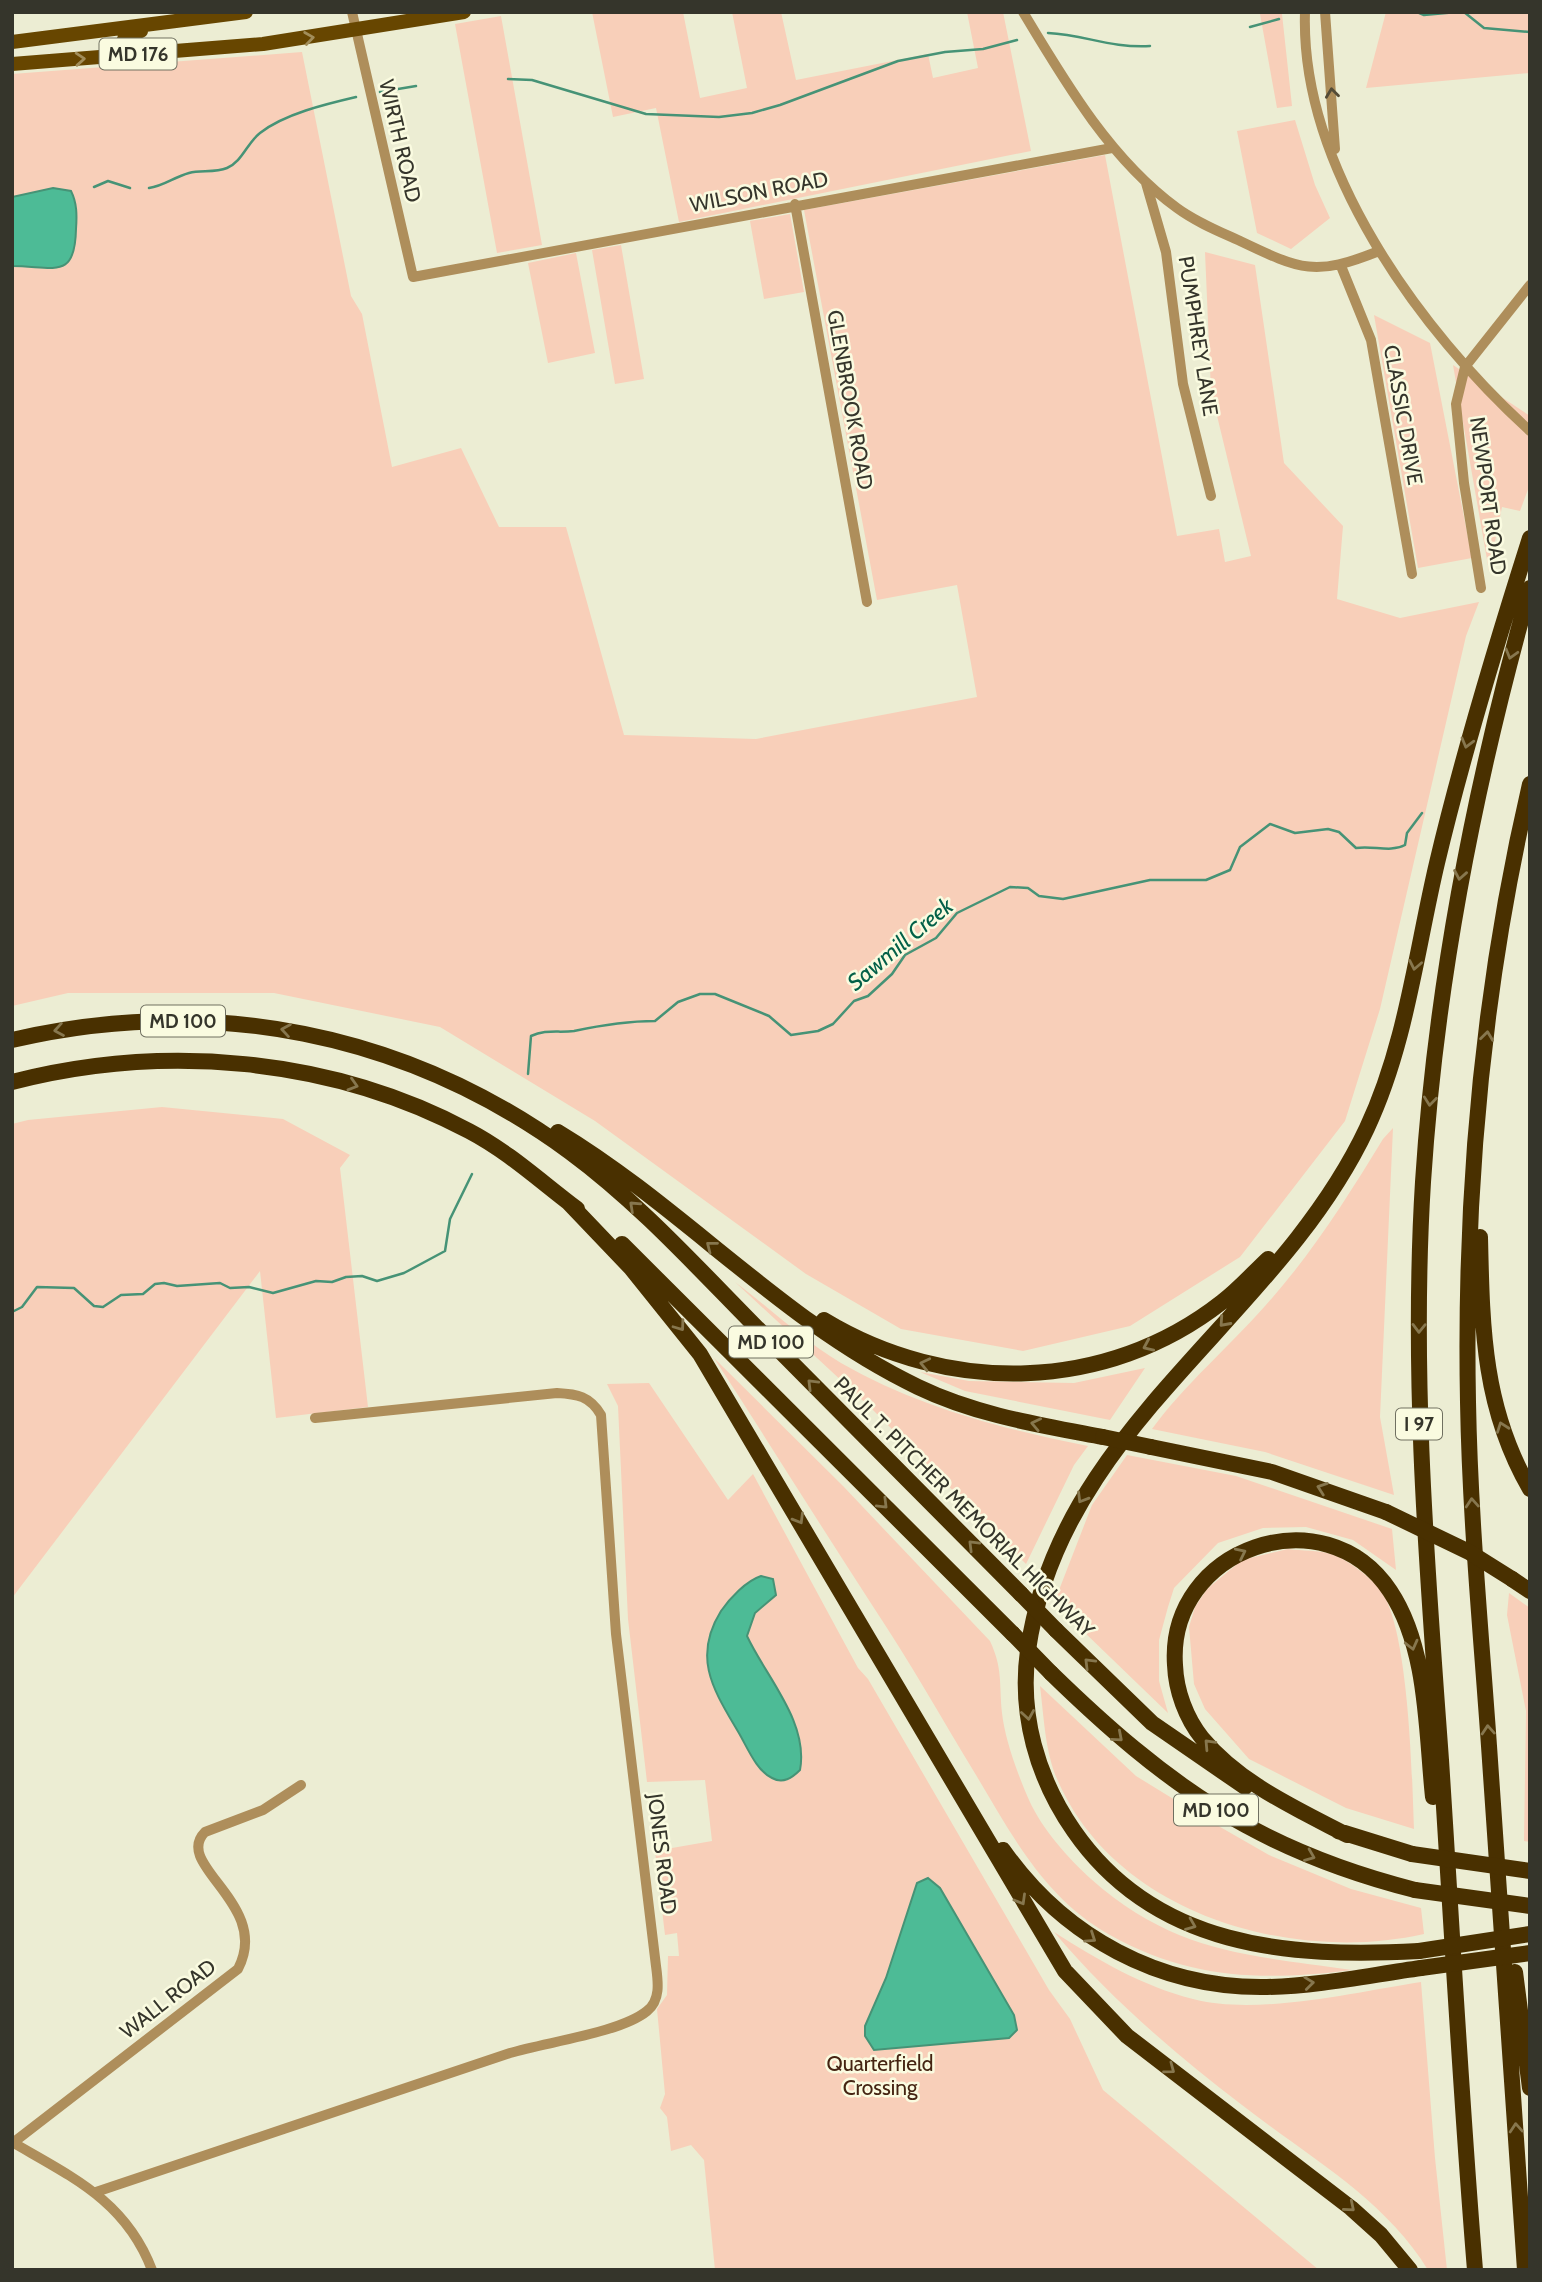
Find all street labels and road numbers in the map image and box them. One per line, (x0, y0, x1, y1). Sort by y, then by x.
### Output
road number: MD 176 (100, 38, 176, 70)
street label: WIRTH ROAD (374, 77, 427, 205)
street label: WILSON ROAD (688, 166, 830, 217)
street label: PUMPHREY LANE (1174, 254, 1223, 418)
street label: GLENBROOK ROAD (822, 308, 879, 492)
street label: CLASSIC DRIVE (1379, 343, 1428, 487)
street label: NEWPORT ROAD (1465, 415, 1512, 577)
road number: MD 100 (141, 1006, 225, 1036)
road number: MD 100 (729, 1326, 813, 1358)
street label: PAUL T. PITCHER MEMORIAL HIGHWAY (829, 1371, 1101, 1643)
road number: I 97 (1396, 1408, 1442, 1440)
street label: JONES ROAD (643, 1791, 682, 1916)
road number: MD 100 (1174, 1794, 1258, 1826)
street label: WALL ROAD (115, 1953, 221, 2044)

